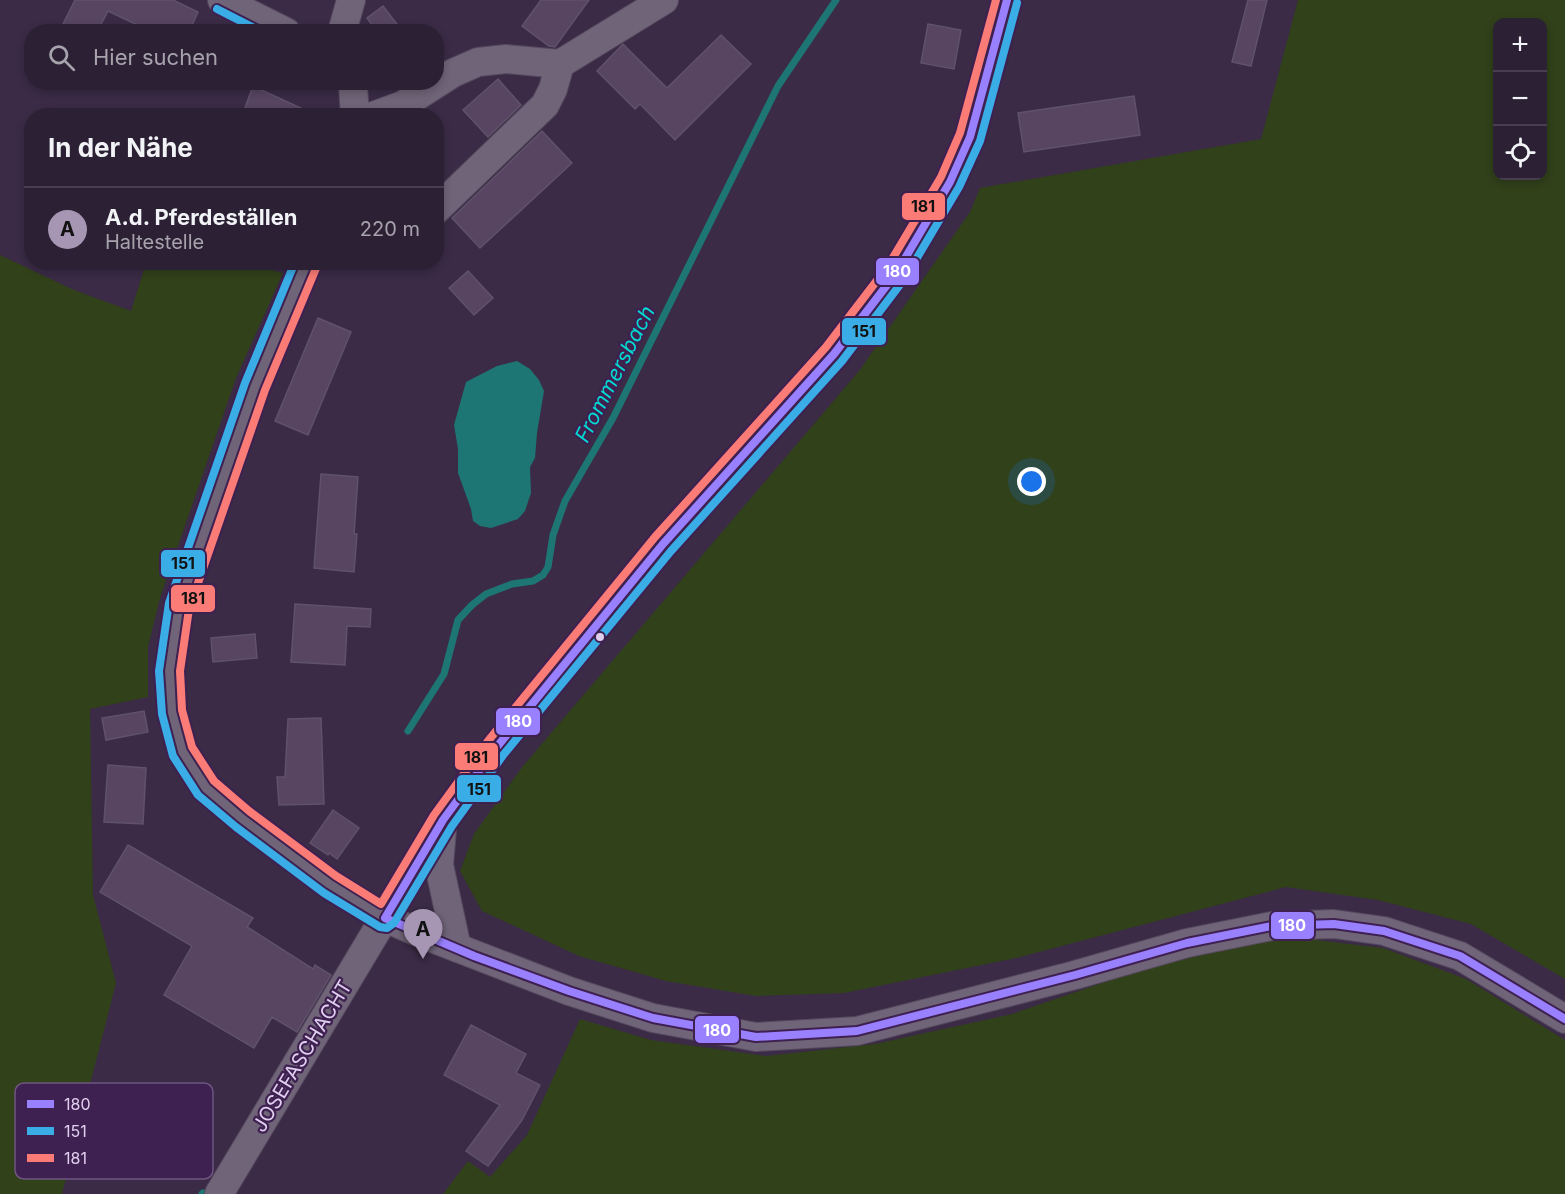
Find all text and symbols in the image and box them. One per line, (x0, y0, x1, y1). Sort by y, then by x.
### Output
map controls (1493, 18, 1547, 180)
button: + (1493, 18, 1547, 72)
search box (24, 24, 444, 90)
icon: search (45, 41, 78, 74)
text: Hier suchen (93, 44, 218, 70)
button: − (1493, 72, 1547, 126)
button: locate (1493, 126, 1547, 180)
text: In der Nähe (48, 132, 193, 163)
line badge: 181 (901, 192, 946, 221)
text: 181 (911, 196, 935, 216)
text: A.d. Pferdeställen (105, 204, 298, 230)
text: A (60, 217, 75, 241)
text: 220 m (360, 217, 420, 241)
text: Haltestelle (105, 230, 204, 254)
line badge: 180 (875, 257, 920, 286)
text: 180 (883, 261, 911, 281)
water label: Frommersbach (569, 301, 660, 446)
line badge: 151 (841, 317, 887, 346)
text: 151 (852, 321, 876, 341)
your location (1017, 467, 1046, 496)
line badge: 151 (160, 549, 206, 578)
text: 151 (171, 553, 195, 573)
line badge: 181 (170, 584, 216, 613)
text: 181 (181, 588, 205, 608)
unlabelled marker (594, 631, 606, 643)
line badge: 180 (495, 707, 541, 736)
text: 180 (504, 711, 532, 731)
line badge: 181 (454, 742, 499, 771)
text: 181 (464, 747, 488, 767)
line badge: 151 (456, 774, 502, 803)
text: 151 (467, 779, 491, 799)
pin: A (404, 910, 442, 959)
line badge: 180 (1270, 911, 1315, 940)
text: 180 (1278, 915, 1306, 935)
street label: JOSEFASCHACHT (247, 976, 357, 1136)
line badge: 180 (694, 1015, 740, 1044)
text: 180 (703, 1020, 731, 1040)
legend (15, 1083, 213, 1179)
text: 180 (64, 1094, 91, 1114)
text: 151 (64, 1121, 87, 1141)
text: 181 (64, 1148, 87, 1168)

